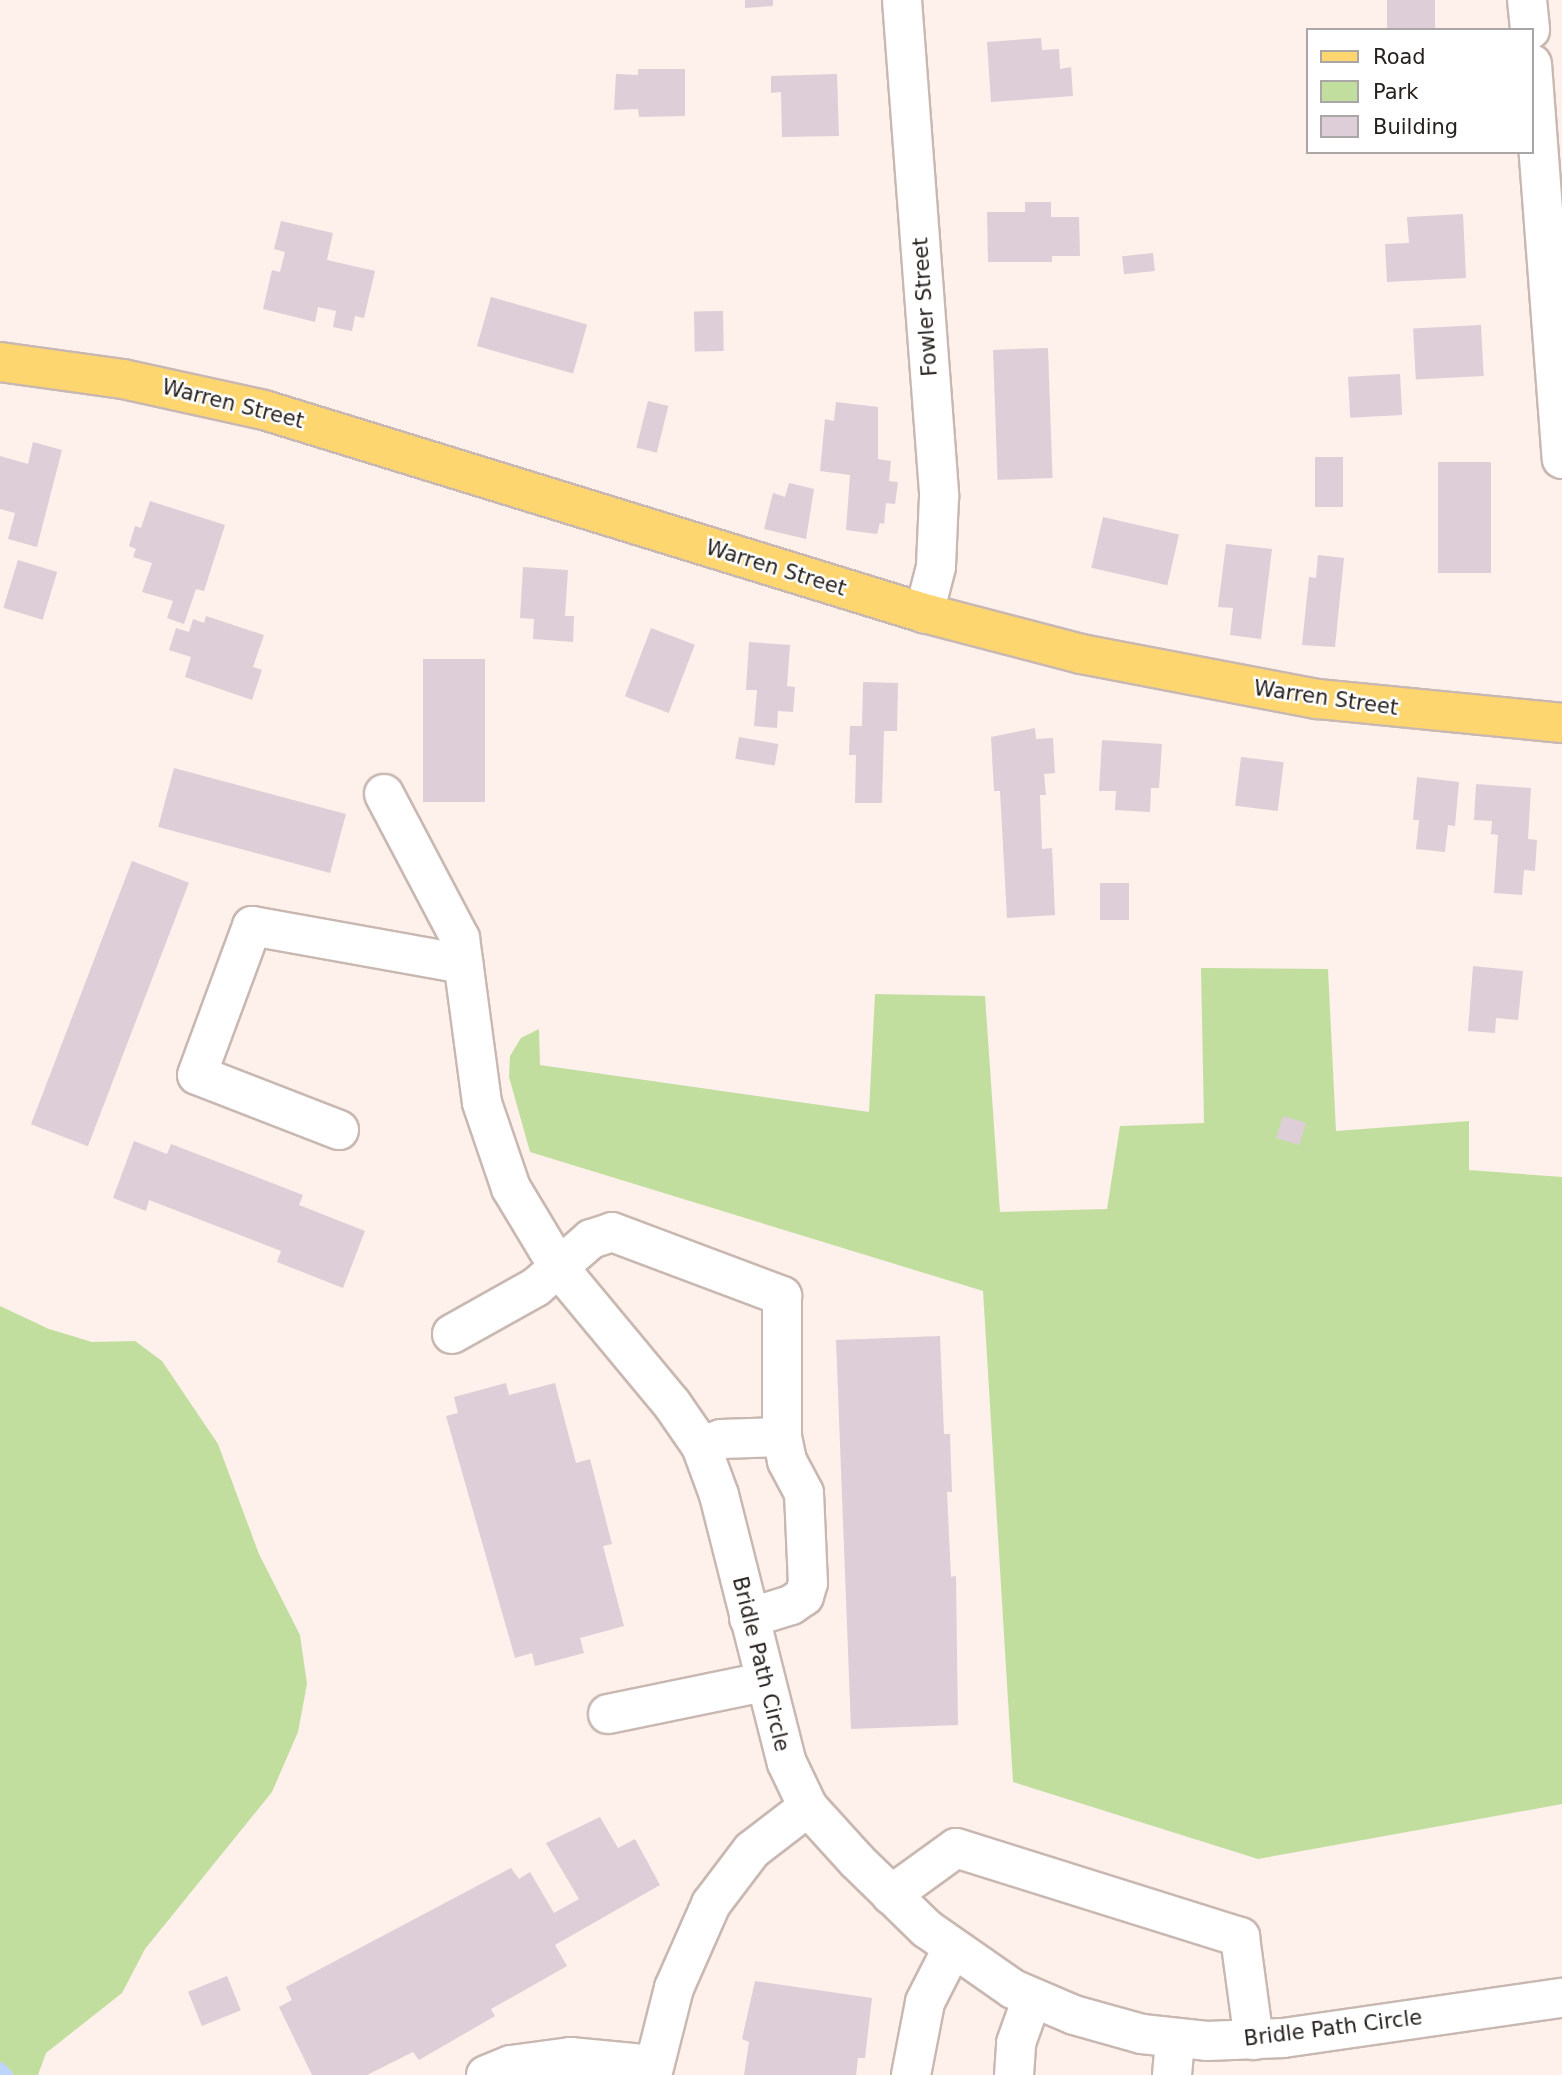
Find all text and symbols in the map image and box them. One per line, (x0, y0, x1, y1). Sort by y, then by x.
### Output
legend (1306, 28, 1534, 154)
text: Road (1373, 45, 1426, 69)
text: Park (1373, 80, 1418, 104)
text: Building (1373, 115, 1458, 139)
street label: Fowler Street (908, 237, 942, 377)
street label: Warren Street (159, 374, 307, 434)
street label: Warren Street (703, 535, 849, 601)
street label: Warren Street (1252, 675, 1400, 721)
street label: Bridle Path Circle (727, 1574, 795, 1754)
street label: Bridle Path Circle (1242, 2005, 1424, 2051)

